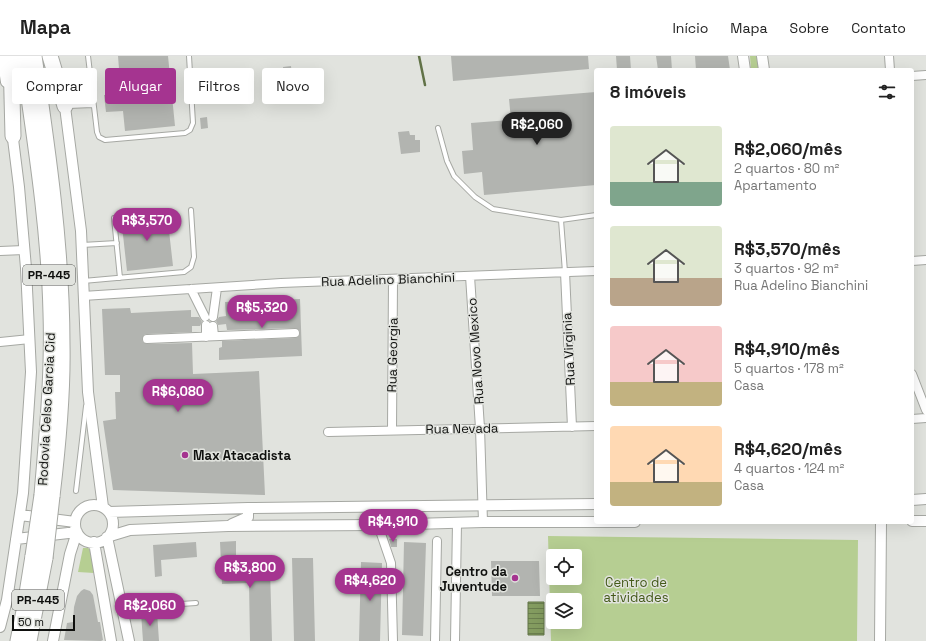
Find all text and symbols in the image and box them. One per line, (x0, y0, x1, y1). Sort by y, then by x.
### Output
text: Mapa (20, 15, 71, 40)
text: Início (672, 19, 708, 37)
text: Mapa (730, 19, 768, 37)
text: Sobre (790, 19, 829, 37)
text: Contato (851, 19, 906, 37)
chip: Comprar (12, 68, 97, 104)
chip: Alugar (105, 68, 176, 104)
chip: Filtros (184, 68, 254, 104)
chip: Novo (262, 68, 324, 104)
text: 8 imóveis (610, 81, 686, 103)
icon: filters (876, 81, 898, 103)
pin: R$2,060 (500, 112, 574, 146)
text: R$2,060 (511, 116, 563, 133)
text: R$2,060/mês (734, 138, 842, 160)
icon: home (642, 142, 690, 190)
text: 2 quartos · 80 m² (734, 160, 839, 177)
text: Apartamento (734, 177, 817, 194)
pin: R$3,570 (110, 208, 184, 242)
text: R$3,570 (121, 212, 173, 229)
text: R$3,570/mês (734, 238, 841, 260)
icon: home (642, 242, 690, 290)
text: 3 quartos · 92 m² (734, 260, 839, 277)
road number: PR-445 (23, 265, 75, 285)
street label: Rua Adelino Bianchini (321, 269, 455, 290)
text: Rua Adelino Bianchini (734, 277, 868, 294)
pin: R$5,320 (225, 295, 299, 329)
street label: Rua Novo Mexico (463, 297, 488, 405)
text: R$5,320 (236, 299, 288, 316)
street label: Rua Virginia (558, 312, 579, 386)
street label: Rua Georgia (383, 317, 402, 393)
street label: Rodovia Celso Garcia Cid (34, 332, 59, 486)
text: R$4,910/mês (734, 338, 840, 360)
icon: home (642, 342, 690, 390)
text: 5 quartos · 178 m² (734, 360, 844, 377)
text: Casa (734, 377, 764, 394)
pin: R$6,080 (141, 379, 215, 413)
text: R$6,080 (152, 383, 204, 400)
street label: Rua Nevada (425, 419, 499, 438)
text: R$4,620/mês (734, 438, 842, 460)
icon: home (642, 442, 690, 490)
place label: Max Atacadista (193, 447, 291, 464)
marker: Max Atacadista (180, 450, 190, 460)
text: 4 quartos · 124 m² (734, 460, 844, 477)
text: Casa (734, 477, 764, 494)
pin: R$4,910 (356, 509, 430, 543)
text: R$4,910 (368, 513, 418, 530)
map controls (546, 549, 582, 629)
button: locate (546, 549, 582, 585)
pin: R$3,800 (213, 555, 287, 589)
text: R$3,800 (224, 559, 276, 576)
place label: Centro da Juventude (440, 563, 507, 595)
pin: R$4,620 (333, 568, 407, 602)
text: R$4,620 (344, 572, 396, 589)
marker: Centro da Juventude (510, 573, 520, 583)
park label: Centro de atividades (603, 574, 669, 606)
road number: PR-445 (12, 590, 64, 610)
pin: R$2,060 (113, 593, 187, 627)
button: layers (546, 593, 582, 629)
text: R$2,060 (124, 597, 176, 614)
scale bar (12, 613, 75, 632)
text: 50 m (18, 615, 44, 629)

